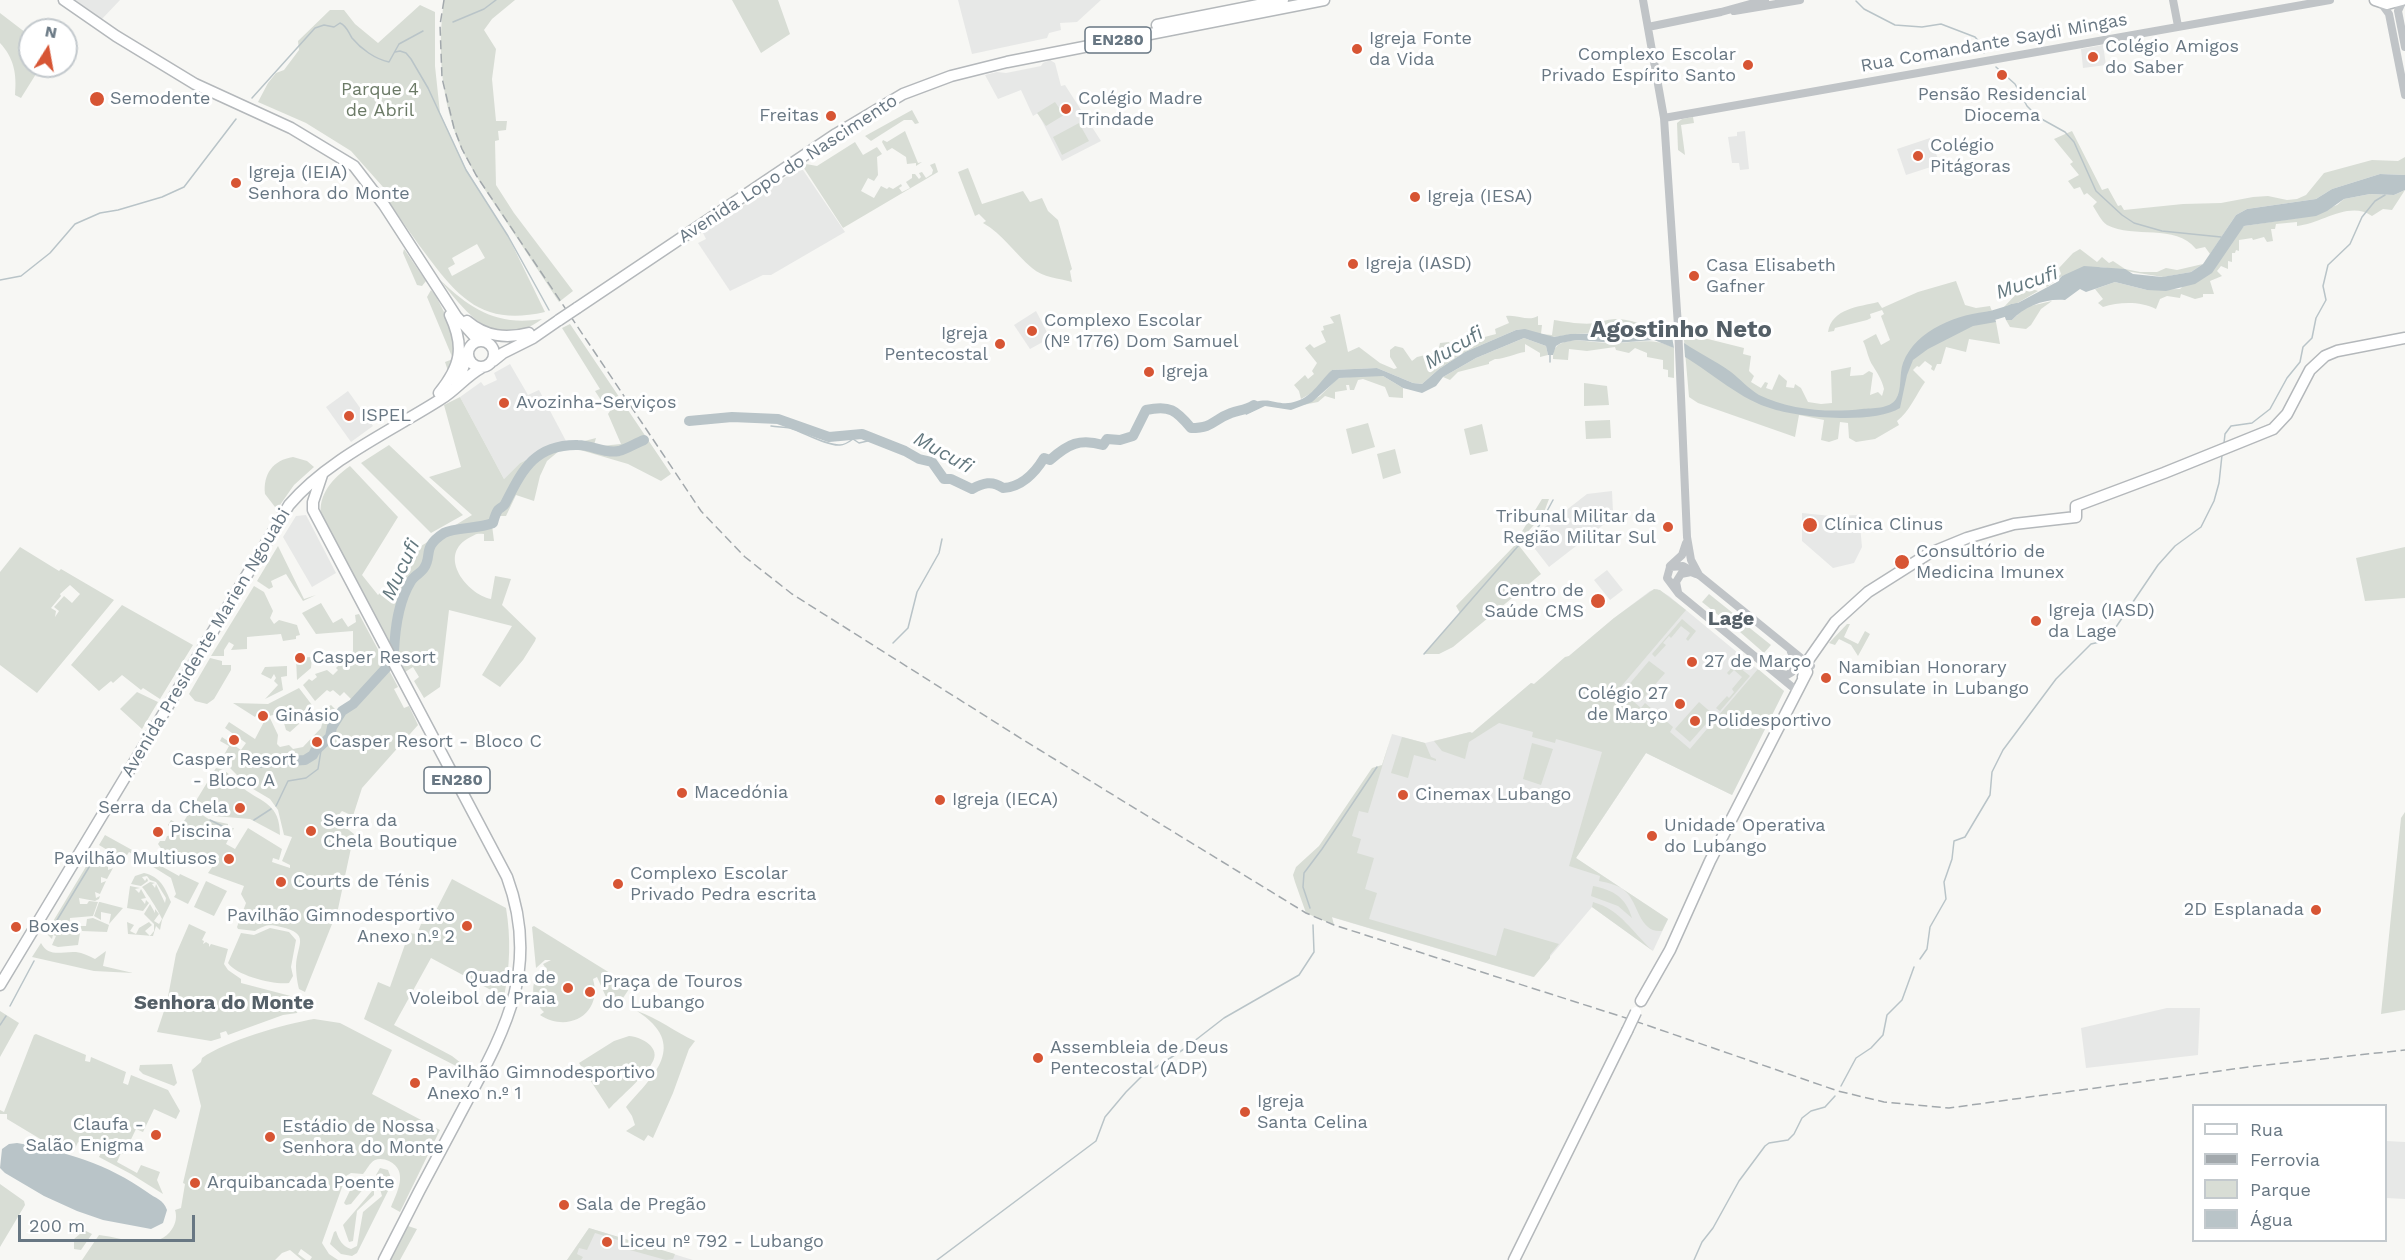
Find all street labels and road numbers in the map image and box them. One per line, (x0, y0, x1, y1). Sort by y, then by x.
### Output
street label: Rua Comandante Saydi Mingas (1859, 9, 2129, 77)
road number: EN280 (1085, 27, 1151, 53)
street label: Avenida Lopo do Nascimento (674, 90, 902, 248)
street label: Avenida Presidente Marien Ngouabi (117, 505, 295, 781)
road number: EN280 (424, 767, 490, 793)

